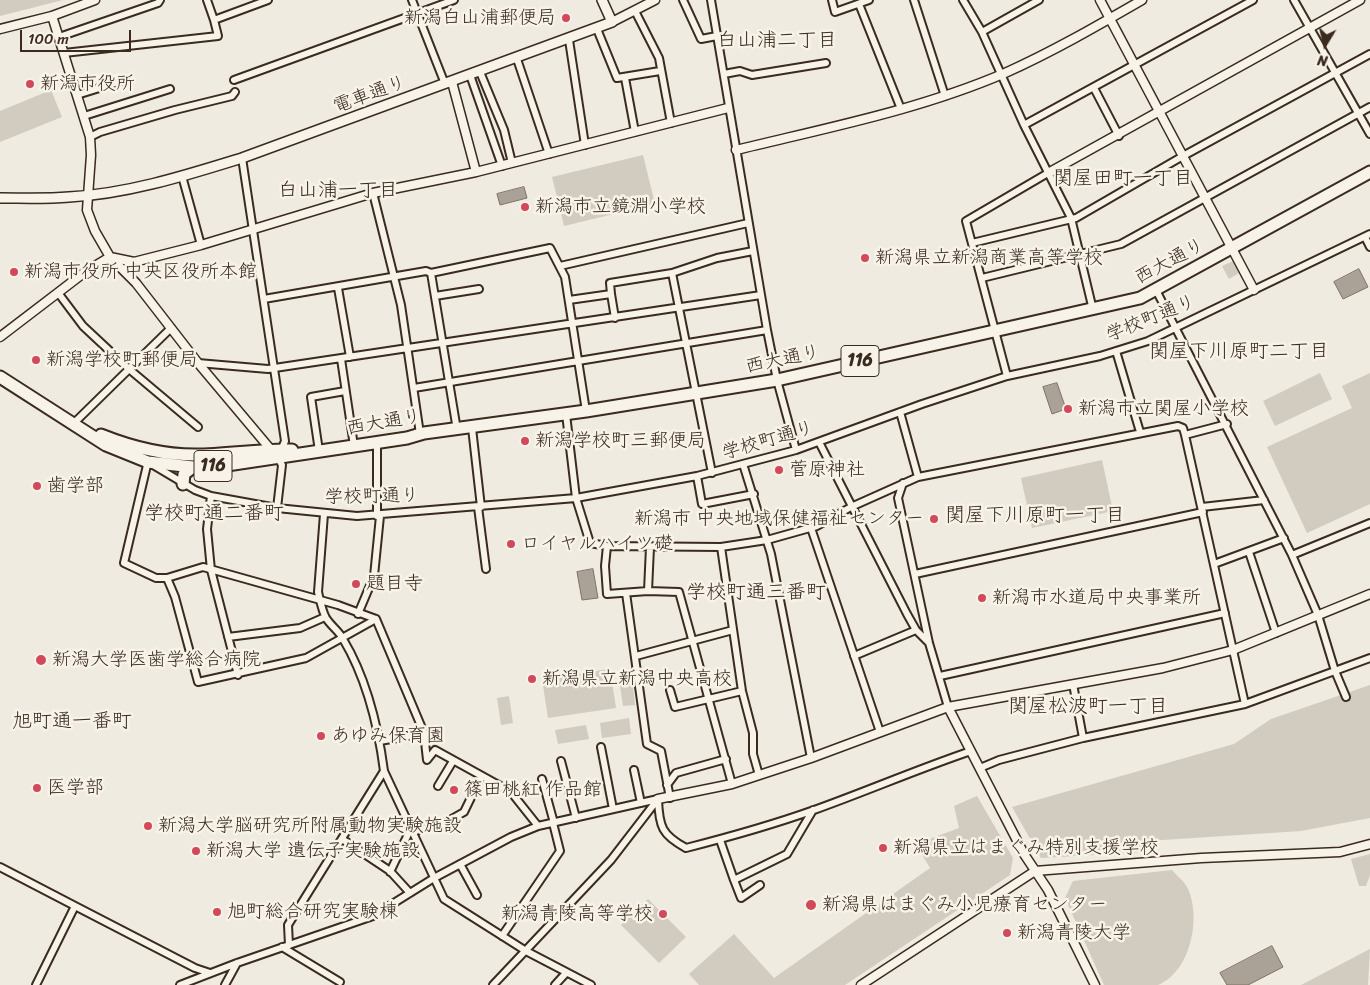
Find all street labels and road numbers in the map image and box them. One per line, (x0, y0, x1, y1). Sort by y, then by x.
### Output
street label: 電車通り (330, 71, 410, 119)
street label: 西大通り (1131, 234, 1209, 290)
street label: 学校町通り (1103, 291, 1199, 347)
street label: 西大通り (743, 341, 823, 379)
road number: 116 (841, 346, 879, 376)
street label: 西大通り (345, 405, 423, 441)
street label: 学校町通り (719, 417, 817, 465)
road number: 116 (194, 451, 232, 482)
street label: 学校町通り (324, 485, 420, 509)

